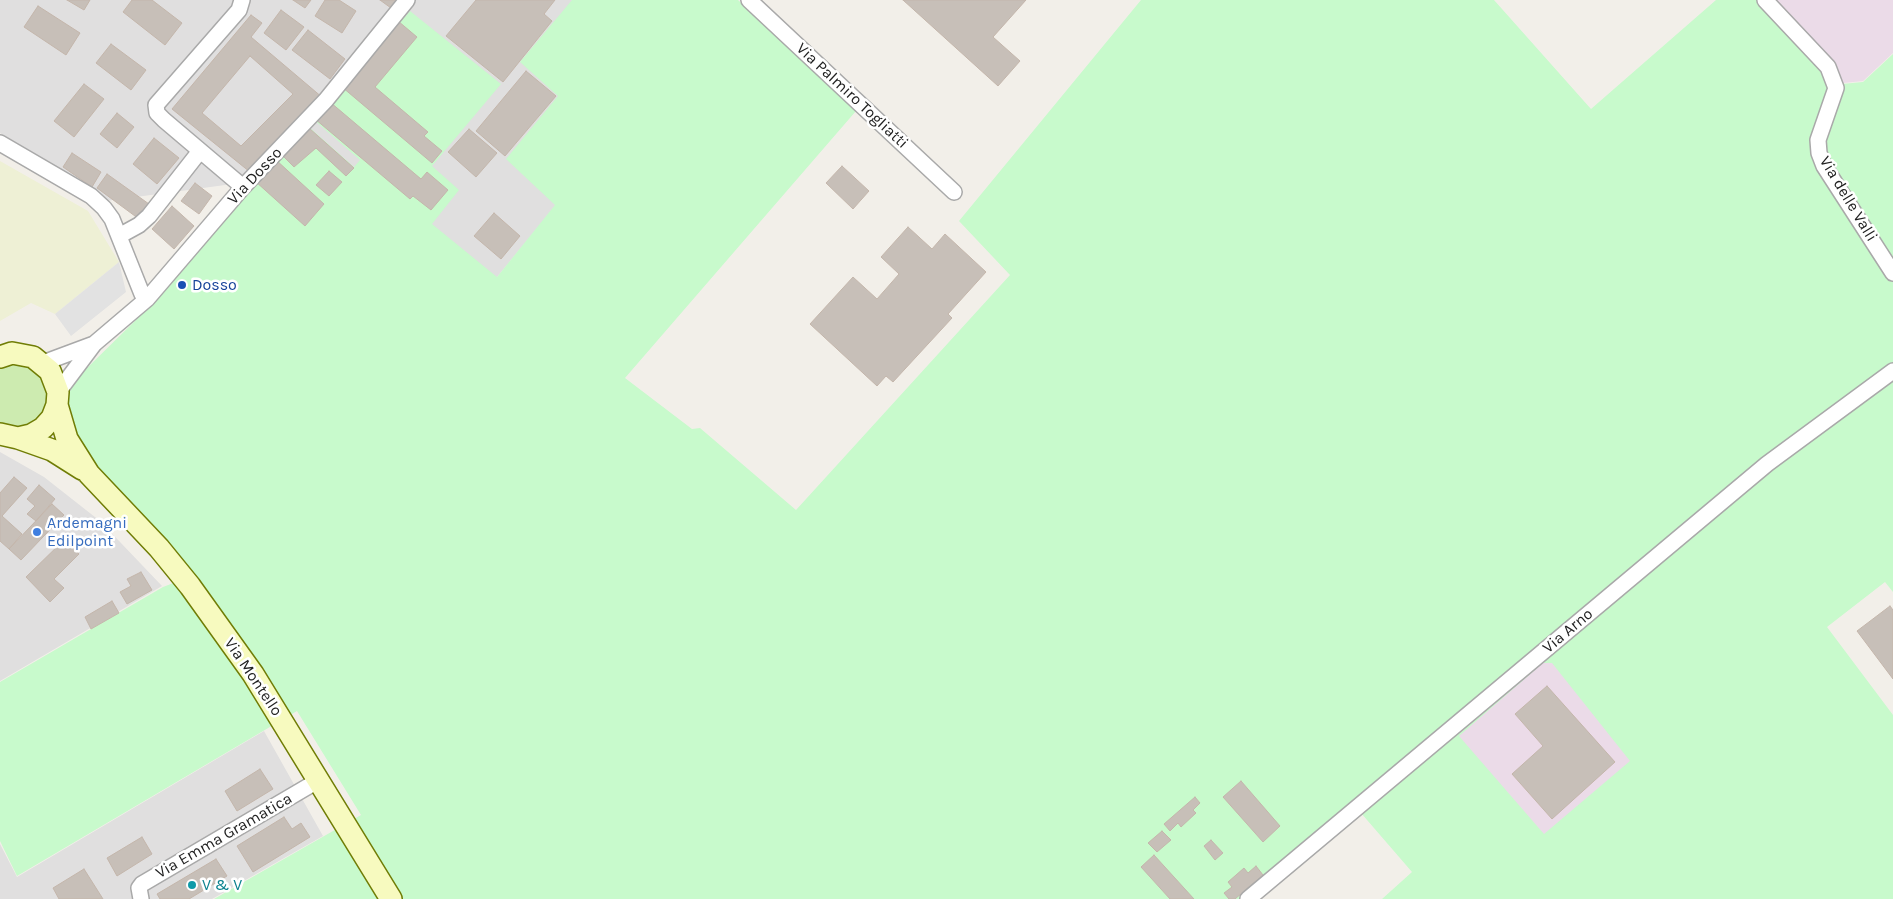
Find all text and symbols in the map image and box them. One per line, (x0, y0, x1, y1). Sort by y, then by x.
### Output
street label: Via Palmiro Togliatti (792, 39, 912, 153)
street label: Via Dosso (224, 143, 286, 209)
street label: Via delle Valli (1815, 153, 1881, 245)
place label: Dosso (192, 275, 237, 295)
marker: Dosso (176, 279, 188, 291)
place label: Ardemagni Edilpoint (47, 513, 127, 551)
marker: Ardemagni Edilpoint (31, 526, 43, 538)
street label: Via Arno (1539, 604, 1597, 658)
street label: Via Montello (220, 634, 286, 720)
street label: Via Emma Gramatica (152, 789, 296, 883)
place label: V & V (202, 875, 242, 895)
marker: V & V (186, 879, 198, 891)

